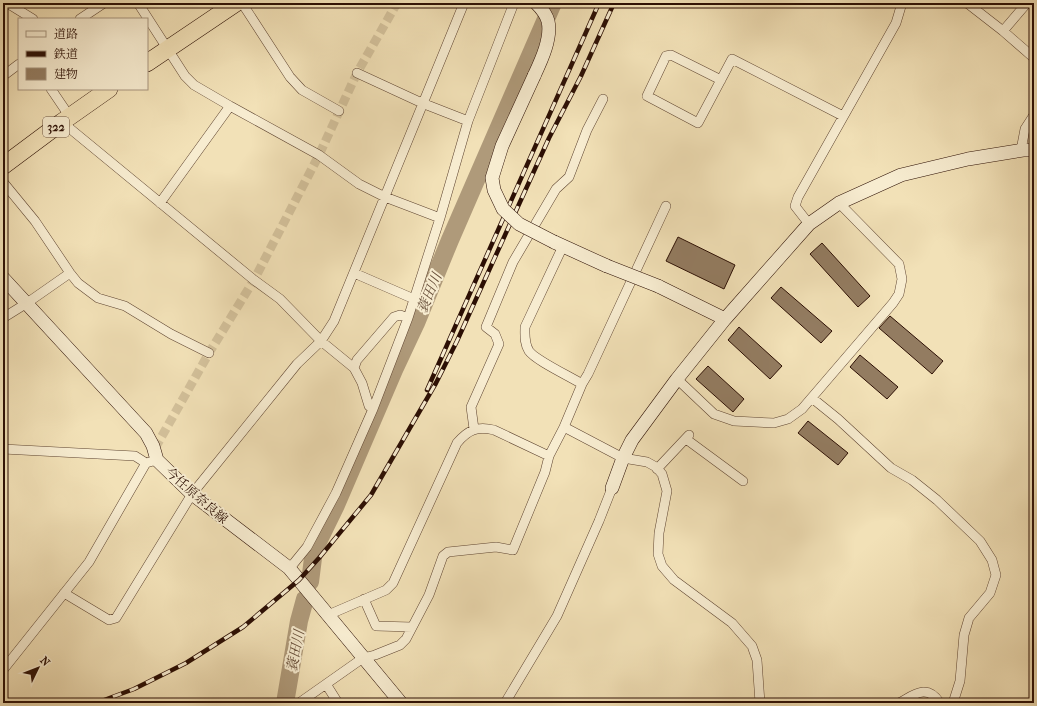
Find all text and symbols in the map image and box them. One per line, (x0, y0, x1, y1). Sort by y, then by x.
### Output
legend (18, 18, 148, 90)
text: 道路 (54, 27, 78, 41)
text: 鉄道 (53, 47, 78, 61)
text: 建物 (54, 67, 78, 81)
road number: 322 (43, 117, 69, 137)
water label: 蓑田川 (413, 269, 446, 316)
street label: 今任原奈良線 (162, 464, 231, 527)
water label: 蓑田川 (283, 627, 308, 673)
north arrow (18, 648, 58, 688)
text: N (37, 654, 53, 669)

